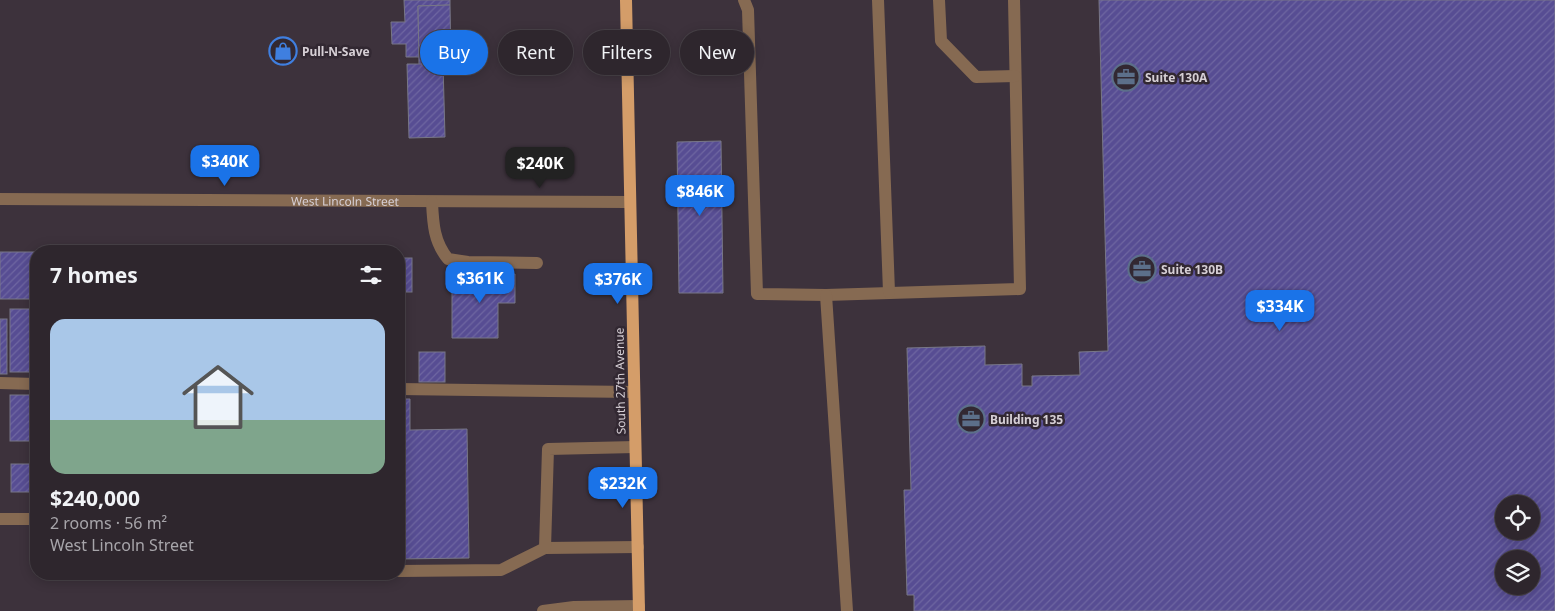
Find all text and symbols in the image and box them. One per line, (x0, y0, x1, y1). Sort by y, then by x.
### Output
chip: Buy (420, 30, 488, 75)
chip: Rent (498, 30, 573, 75)
chip: Filters (583, 30, 670, 75)
chip: New (680, 30, 754, 75)
shop icon: Pull-N-Save (268, 36, 298, 66)
place label: Pull-N-Save (302, 43, 370, 60)
office icon: Suite 130A (1111, 62, 1141, 92)
place label: Suite 130A (1145, 69, 1208, 86)
pin: $340K (190, 144, 260, 187)
pin: $240K (505, 146, 575, 189)
text: $340K (201, 150, 249, 172)
text: $240K (516, 152, 564, 174)
pin: $846K (665, 174, 735, 217)
text: $846K (676, 180, 724, 202)
street label: West Lincoln Street (291, 192, 400, 209)
office icon: Suite 130B (1127, 254, 1157, 284)
text: 7 homes (50, 261, 138, 289)
icon: filters (357, 261, 385, 289)
place label: Suite 130B (1161, 261, 1223, 278)
pin: $361K (445, 262, 515, 304)
pin: $376K (583, 262, 653, 305)
text: $361K (456, 267, 504, 289)
text: $376K (594, 268, 642, 290)
pin: $334K (1245, 290, 1315, 332)
text: $334K (1256, 295, 1304, 317)
street label: South 27th Avenue (611, 327, 629, 435)
icon: home (173, 352, 263, 442)
office icon: Building 135 (956, 404, 986, 434)
place label: Building 135 (990, 411, 1063, 428)
pin: $232K (588, 466, 658, 509)
text: $232K (599, 472, 647, 494)
text: $240,000 (50, 484, 140, 512)
map controls (1495, 495, 1540, 595)
button: locate (1495, 495, 1540, 540)
text: 2 rooms · 56 m² (50, 512, 167, 534)
text: West Lincoln Street (50, 534, 194, 556)
button: layers (1495, 550, 1540, 595)

